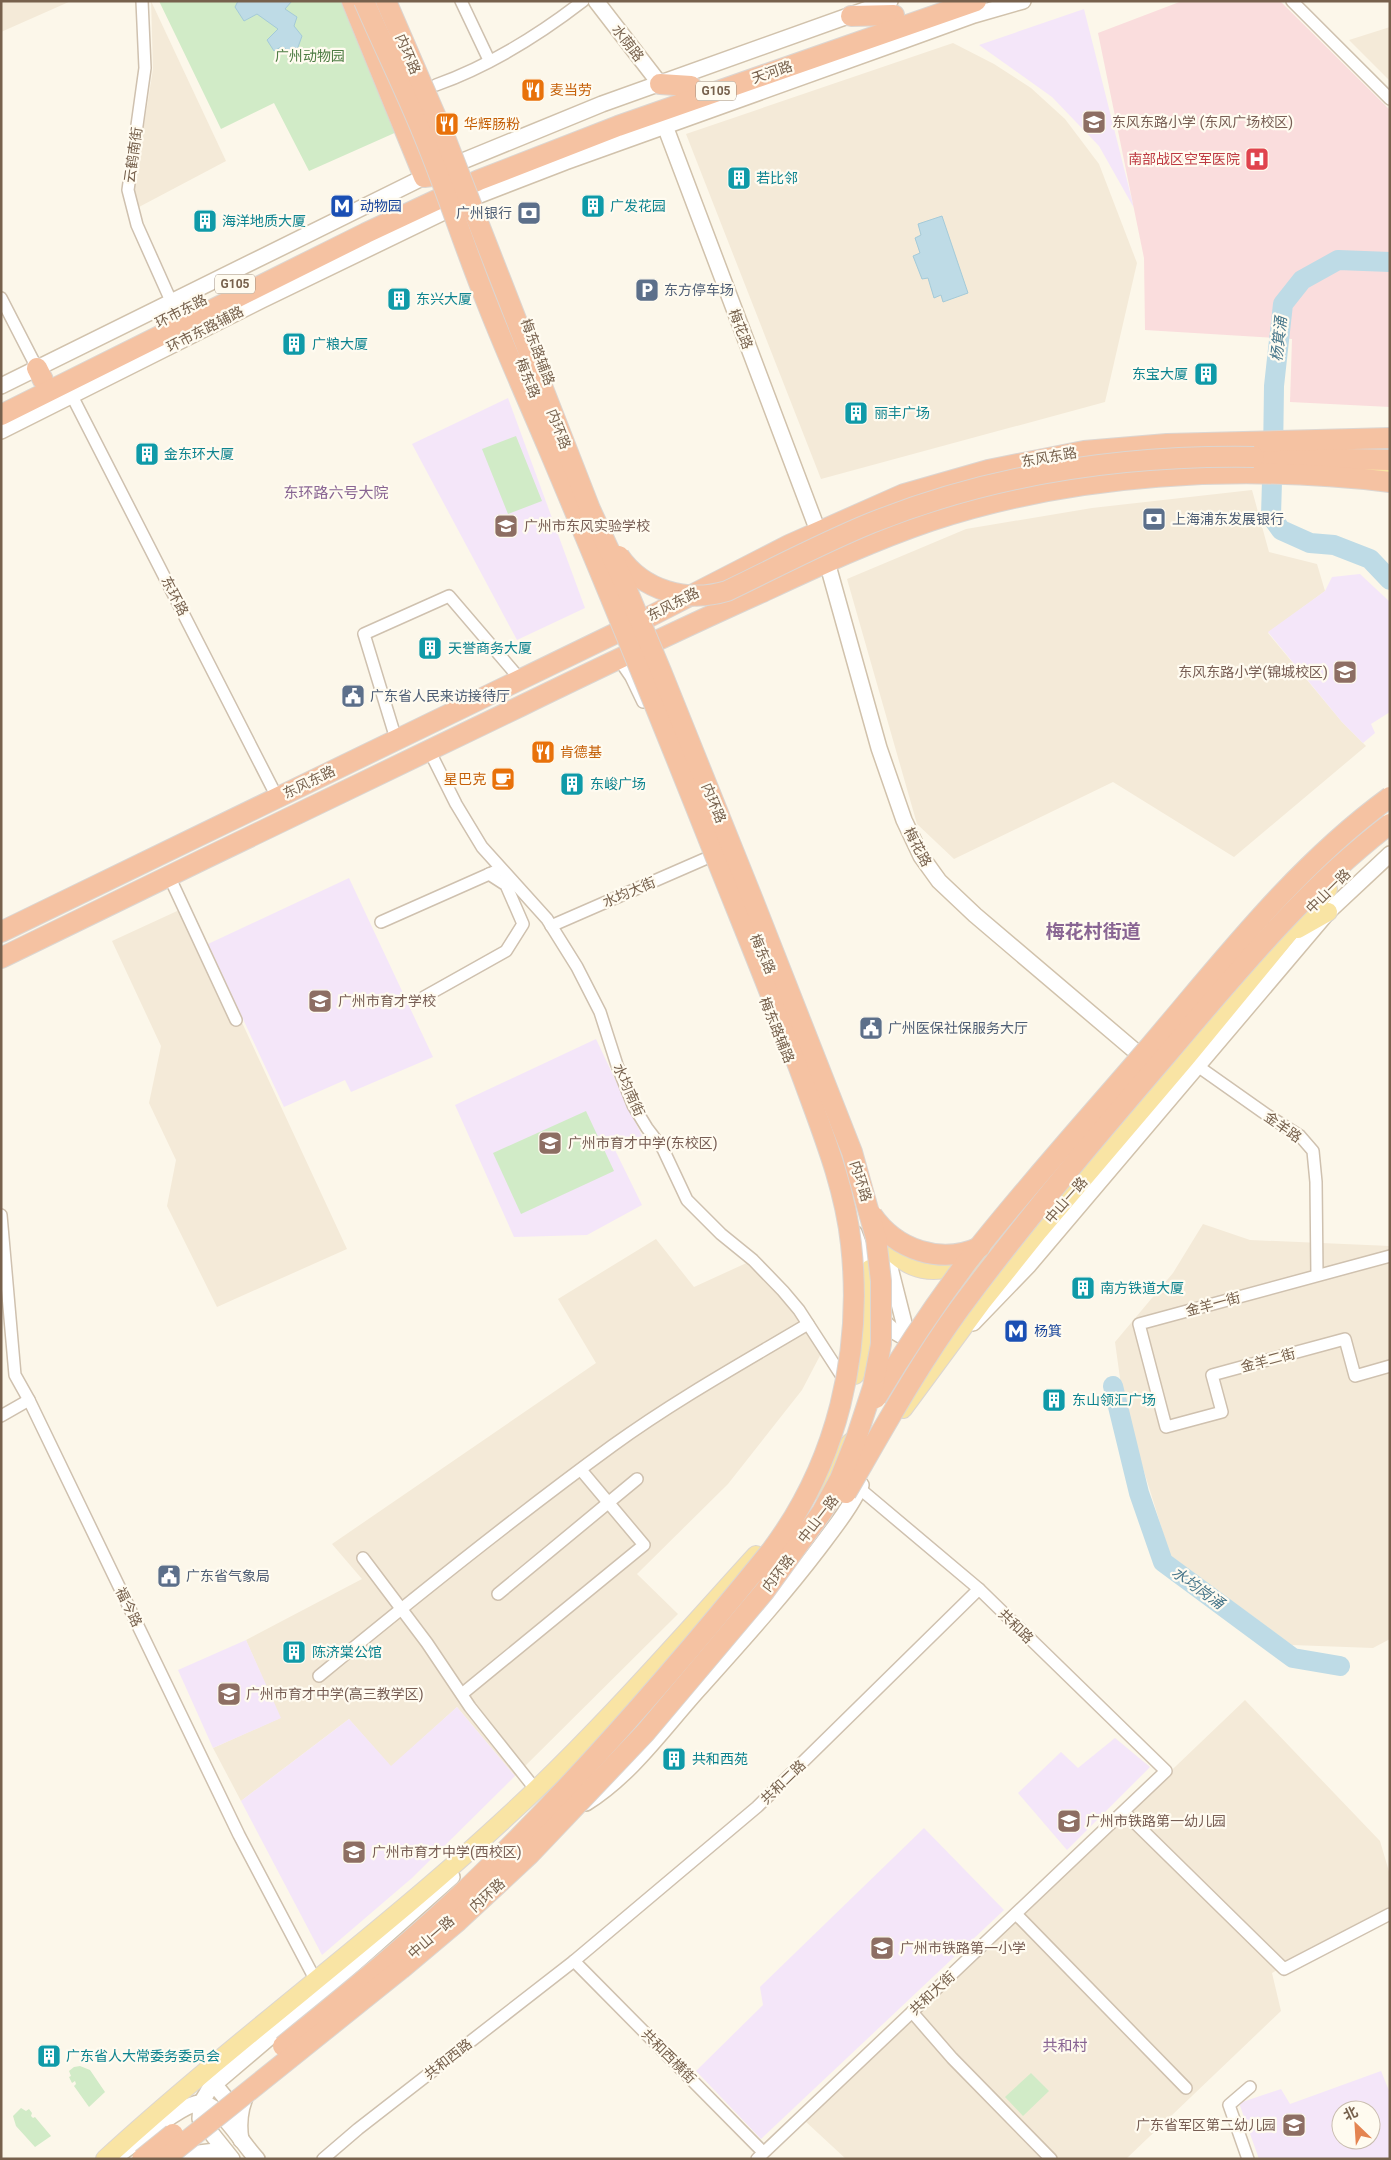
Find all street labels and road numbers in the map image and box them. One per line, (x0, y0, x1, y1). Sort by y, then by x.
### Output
street label: 水荫路 (609, 22, 647, 64)
street label: 内环路 (392, 32, 424, 76)
street label: 天河路 (750, 58, 794, 86)
road number: G105 (696, 82, 736, 100)
street label: 云鹤南街 (121, 126, 145, 184)
road number: G105 (215, 274, 255, 294)
street label: 环市东路 (152, 291, 210, 331)
street label: 环市东路辅路 (164, 303, 246, 355)
street label: 梅花路 (726, 307, 756, 351)
street label: 梅东路辅路 (518, 316, 558, 388)
street label: 梅东路 (512, 355, 544, 401)
street label: 内环路 (544, 407, 574, 451)
street label: 东风东路 (1020, 444, 1078, 470)
street label: 东环路 (158, 574, 192, 618)
street label: 东风东路 (644, 584, 702, 624)
street label: 东风东路 (280, 763, 338, 801)
street label: 内环路 (699, 781, 729, 825)
street label: 梅花路 (901, 825, 935, 869)
street label: 中山一路 (1303, 866, 1353, 916)
street label: 水均大街 (600, 874, 658, 910)
street label: 梅东路 (747, 932, 779, 976)
street label: 梅东路辅路 (756, 995, 798, 1065)
street label: 水均南街 (610, 1061, 648, 1119)
street label: 金羊路 (1261, 1108, 1305, 1146)
street label: 内环路 (847, 1159, 875, 1203)
street label: 中山一路 (1042, 1174, 1090, 1226)
street label: 金羊一街 (1184, 1289, 1242, 1319)
street label: 金羊二街 (1239, 1345, 1297, 1375)
street label: 中山一路 (794, 1492, 842, 1546)
street label: 内环路 (759, 1552, 797, 1594)
street label: 福今路 (113, 1585, 145, 1629)
street label: 共和路 (995, 1606, 1037, 1646)
street label: 共和二路 (757, 1757, 809, 1807)
street label: 内环路 (466, 1875, 508, 1915)
street label: 中山一路 (405, 1913, 457, 1961)
street label: 共和大街 (906, 1968, 958, 2018)
street label: 共和西横街 (639, 2026, 699, 2086)
street label: 共和西路 (421, 2035, 475, 2083)

